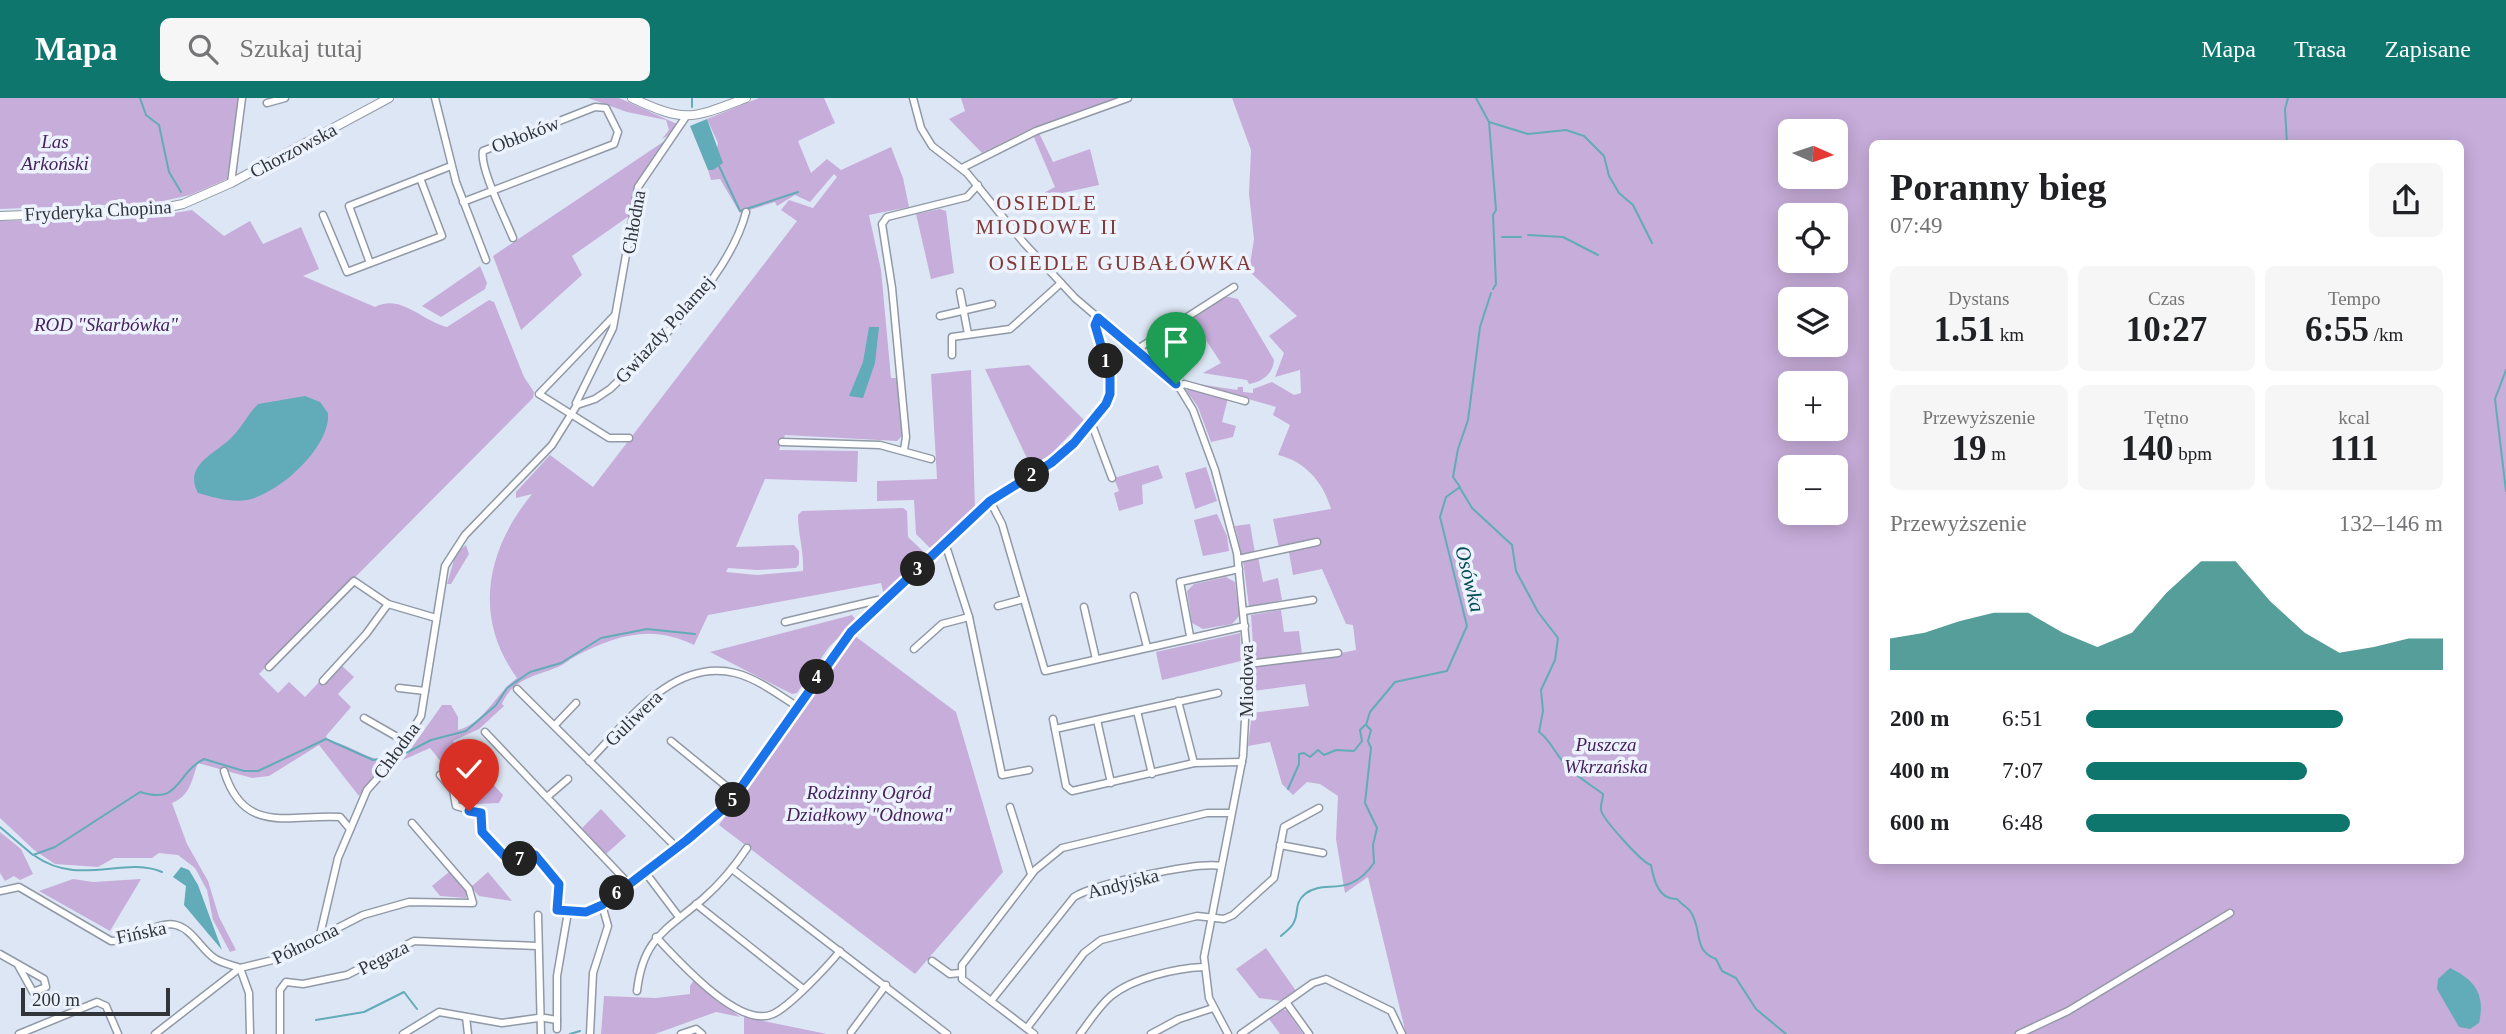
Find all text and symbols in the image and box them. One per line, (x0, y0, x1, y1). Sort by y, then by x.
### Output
search box (160, 18, 650, 81)
icon: search (184, 30, 222, 68)
text: Mapa (35, 31, 118, 67)
text: Szukaj tutaj (240, 34, 363, 63)
text: Mapa (2201, 36, 2256, 62)
text: Trasa (2294, 36, 2346, 62)
text: Zapisane (2384, 36, 2471, 62)
street label: Obłoków (488, 112, 562, 157)
street label: Chorzowska (246, 119, 341, 182)
north arrow (1778, 119, 1848, 189)
map controls (1778, 119, 1848, 525)
park label: Las Arkoński (19, 131, 89, 174)
button: share (2369, 163, 2443, 237)
text: Poranny bieg (1890, 166, 2106, 208)
street label: Chłodna (618, 188, 650, 256)
district label: OSIEDLE MIODOWE II (975, 191, 1119, 239)
street label: Fryderyka Chopina (24, 196, 173, 225)
button: locate (1778, 203, 1848, 273)
text: 07:49 (1890, 213, 1942, 238)
district label: OSIEDLE GUBAŁÓWKA (989, 251, 1253, 275)
street label: Gwiazdy Polarnej (611, 272, 718, 387)
button: layers (1778, 287, 1848, 357)
text: Dystans (1948, 288, 2009, 309)
text: Czas (2148, 288, 2185, 309)
text: Tempo (2328, 288, 2380, 309)
text: 1.51 (1934, 310, 1995, 349)
text: 10:27 (2126, 310, 2207, 349)
text: 6:55 (2305, 310, 2369, 349)
pin (1146, 312, 1206, 384)
park label: ROD "Skarbówka" (33, 314, 179, 335)
icon: arrive (1157, 323, 1195, 361)
text: km (1995, 324, 2024, 345)
text: /km (2369, 324, 2403, 345)
pin: 1 (1088, 344, 1124, 378)
text: 1 (1101, 350, 1110, 371)
button: + (1778, 371, 1848, 441)
text: Przewyższenie (1922, 407, 2035, 428)
text: Tętno (2144, 407, 2189, 428)
text: kcal (2338, 407, 2370, 428)
text: 19 (1952, 429, 1987, 468)
text: 140 (2121, 429, 2173, 468)
text: 111 (2330, 429, 2378, 468)
text: m (1987, 443, 2006, 464)
text: bpm (2173, 443, 2212, 464)
button: − (1778, 455, 1848, 525)
pin: 2 (1014, 458, 1050, 492)
text: 2 (1027, 464, 1036, 485)
text: Przewyższenie (1890, 511, 2027, 536)
text: 132–146 m (2339, 511, 2443, 536)
water label: Osówka (1450, 543, 1490, 615)
pin: 3 (900, 552, 936, 587)
text: 3 (913, 558, 922, 579)
street label: Miodowa (1236, 644, 1257, 717)
pin: 4 (800, 660, 834, 694)
text: 4 (812, 666, 821, 687)
street label: Guliwera (601, 686, 666, 750)
text: 200 m (1890, 706, 1949, 731)
text: 6:51 (2002, 706, 2043, 731)
street label: Chłodna (369, 718, 424, 783)
park label: Puszcza Wkrzańska (1564, 734, 1648, 777)
pin (439, 739, 499, 811)
icon: check (450, 750, 488, 788)
text: 400 m (1890, 758, 1949, 783)
text: 7:07 (2002, 758, 2043, 783)
pin: 5 (716, 782, 750, 818)
park label: Rodzinny Ogród Działkowy "Odnowa" (785, 782, 953, 825)
text: 5 (728, 789, 737, 810)
text: 600 m (1890, 810, 1949, 835)
text: 6:48 (2002, 810, 2043, 835)
pin: 7 (503, 842, 538, 876)
text: 7 (515, 848, 524, 869)
street label: Andyjska (1085, 864, 1162, 902)
pin: 6 (600, 876, 634, 910)
text: 6 (612, 882, 621, 903)
street label: Fińska (114, 917, 169, 948)
street label: Północna (269, 918, 342, 968)
street label: Pegaza (354, 936, 412, 979)
scale bar (21, 985, 170, 1017)
text: 200 m (32, 989, 80, 1010)

